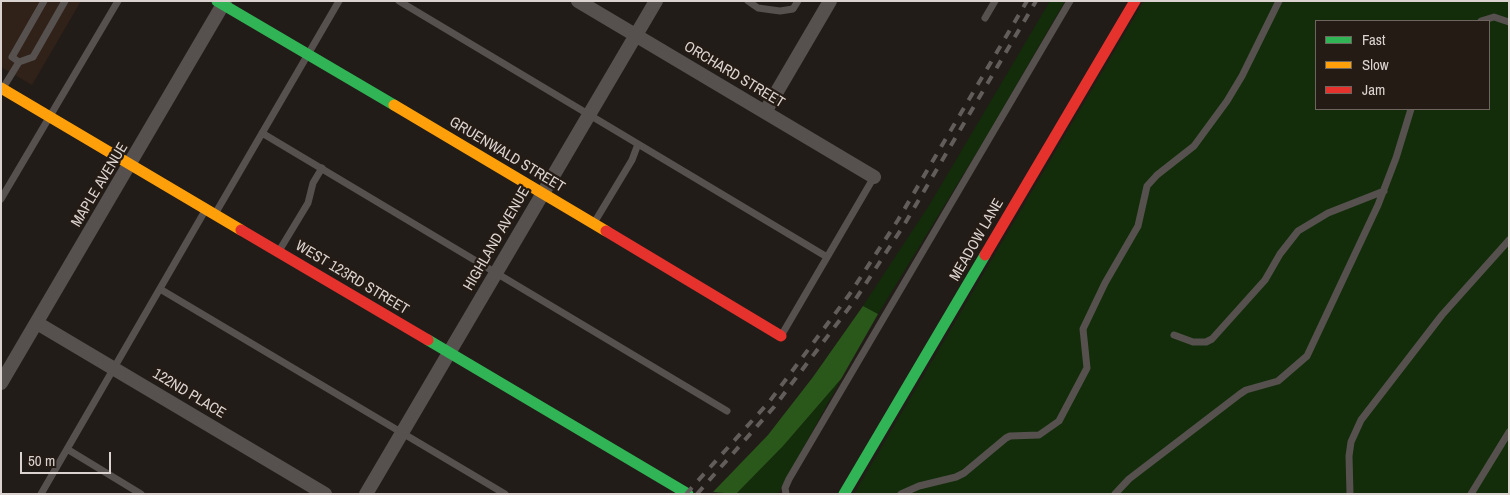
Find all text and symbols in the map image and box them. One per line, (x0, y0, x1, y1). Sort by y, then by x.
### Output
legend (1315, 20, 1490, 110)
text: Fast (1362, 29, 1385, 50)
street label: ORCHARD STREET (680, 38, 788, 112)
text: Slow (1362, 54, 1389, 75)
text: Jam (1362, 79, 1385, 100)
street label: GRUENWALD STREET (446, 113, 568, 197)
street label: MAPLE AVENUE (68, 140, 132, 230)
street label: HIGHLAND AVENUE (460, 184, 534, 294)
street label: MEADOW LANE (946, 196, 1008, 284)
street label: WEST 123RD STREET (292, 237, 412, 319)
street label: 122ND PLACE (149, 365, 229, 423)
scale bar (22, 442, 114, 474)
text: 50 m (28, 450, 55, 471)

